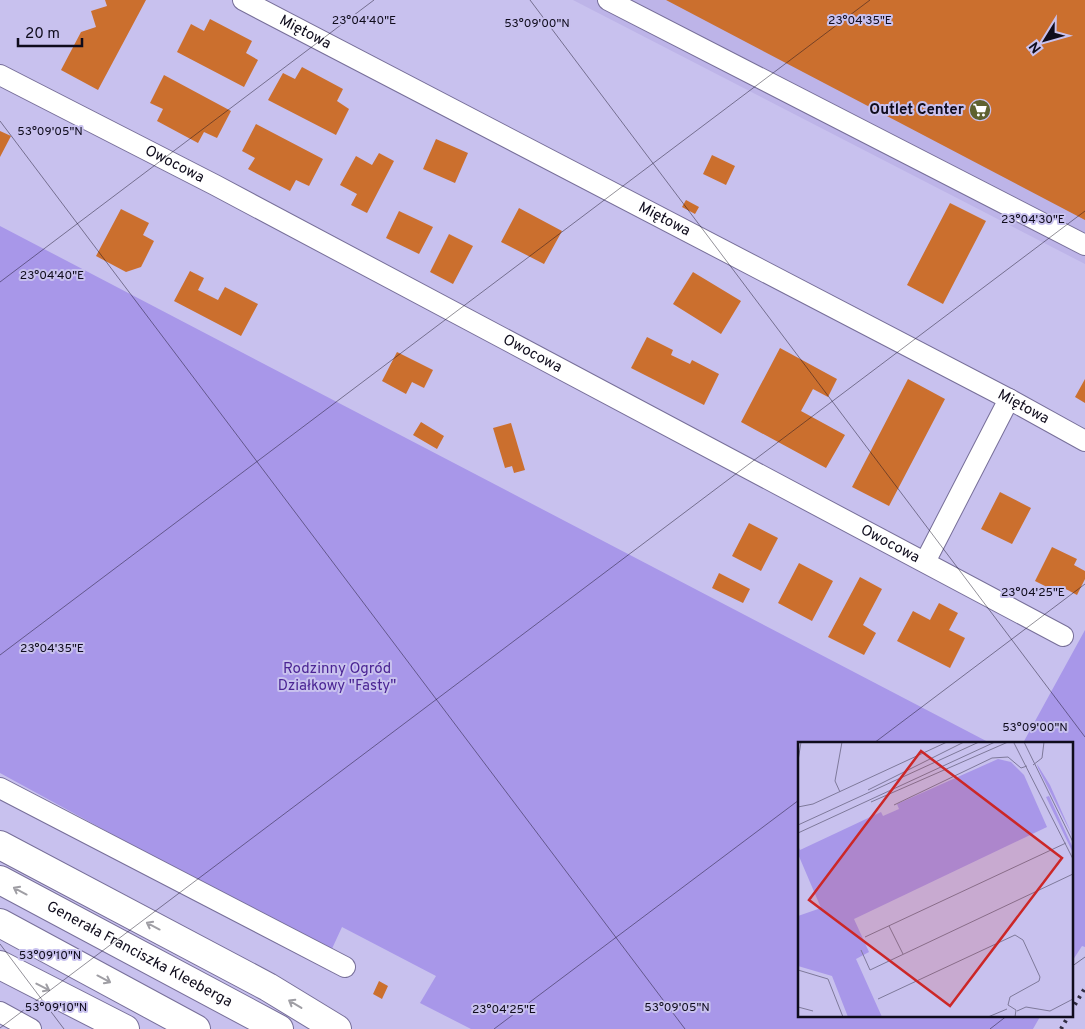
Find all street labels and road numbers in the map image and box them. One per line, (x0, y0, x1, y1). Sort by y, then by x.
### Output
street label: Miętowa (276, 11, 334, 54)
street label: Owocowa (142, 141, 207, 187)
street label: Miętowa (635, 198, 694, 241)
street label: Owocowa (500, 330, 565, 377)
street label: Miętowa (994, 385, 1052, 429)
street label: Owocowa (857, 520, 923, 567)
street label: Generała Franciszka Kleeberga (43, 897, 235, 1012)

